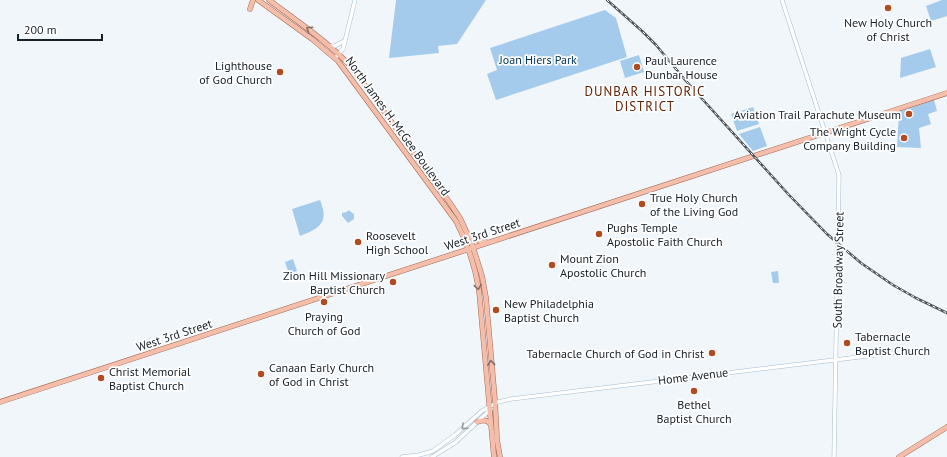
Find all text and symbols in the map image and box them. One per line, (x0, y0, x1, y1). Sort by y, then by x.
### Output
marker: New Holy Church of Christ (883, 3, 893, 13)
place label: New Holy Church of Christ (844, 15, 932, 44)
scale bar (18, 16, 102, 42)
text: 200 m (24, 22, 57, 37)
one-way arrow (306, 27, 313, 34)
park label: Joan Hiers Park (498, 52, 577, 67)
place label: Paul Laurence Dunbar House (645, 53, 718, 82)
street label: North James H. McGee Boulevard (342, 54, 454, 198)
place label: Lighthouse of God Church (199, 58, 272, 87)
marker: Paul Laurence Dunbar House (632, 62, 642, 72)
marker: Lighthouse of God Church (275, 67, 285, 77)
district label: DUNBAR HISTORIC DISTRICT (585, 83, 705, 115)
place label: Aviation Trail Parachute Museum (734, 107, 901, 122)
marker: Aviation Trail Parachute Museum (904, 109, 914, 119)
place label: The Wright Cycle Company Building (803, 124, 896, 153)
marker: The Wright Cycle Company Building (899, 133, 909, 143)
place label: True Holy Church of the Living God (650, 190, 738, 219)
marker: True Holy Church of the Living God (637, 199, 647, 209)
street label: South Broadway Street (829, 211, 847, 329)
street label: West 3rd Street (442, 215, 522, 253)
place label: Pughs Temple Apostolic Faith Church (607, 220, 723, 249)
place label: Roosevelt High School (366, 228, 429, 257)
marker: Pughs Temple Apostolic Faith Church (594, 229, 604, 239)
marker: Roosevelt High School (353, 237, 363, 247)
place label: Mount Zion Apostolic Church (560, 251, 646, 280)
marker: Mount Zion Apostolic Church (547, 260, 557, 270)
place label: Zion Hill Missionary Baptist Church (283, 268, 385, 297)
marker: Zion Hill Missionary Baptist Church (388, 277, 398, 287)
one-way arrow (473, 284, 482, 290)
place label: New Philadelphia Baptist Church (504, 296, 594, 325)
marker: Praying Church of God (319, 297, 329, 307)
marker: New Philadelphia Baptist Church (491, 305, 501, 315)
place label: Praying Church of God (288, 309, 360, 338)
street label: West 3rd Street (134, 316, 214, 354)
place label: Tabernacle Baptist Church (855, 329, 930, 358)
marker: Tabernacle Baptist Church (842, 338, 852, 348)
place label: Tabernacle Church of God in Christ (527, 346, 704, 361)
marker: Tabernacle Church of God in Christ (707, 348, 717, 358)
place label: Canaan Early Church of God in Christ (269, 360, 374, 389)
one-way arrow (487, 360, 496, 366)
place label: Christ Memorial Baptist Church (109, 364, 191, 393)
street label: Home Avenue (657, 364, 729, 388)
marker: Canaan Early Church of God in Christ (256, 369, 266, 379)
marker: Christ Memorial Baptist Church (96, 373, 106, 383)
marker: Bethel Baptist Church (689, 386, 699, 396)
place label: Bethel Baptist Church (656, 397, 732, 426)
one-way arrow (461, 423, 469, 430)

